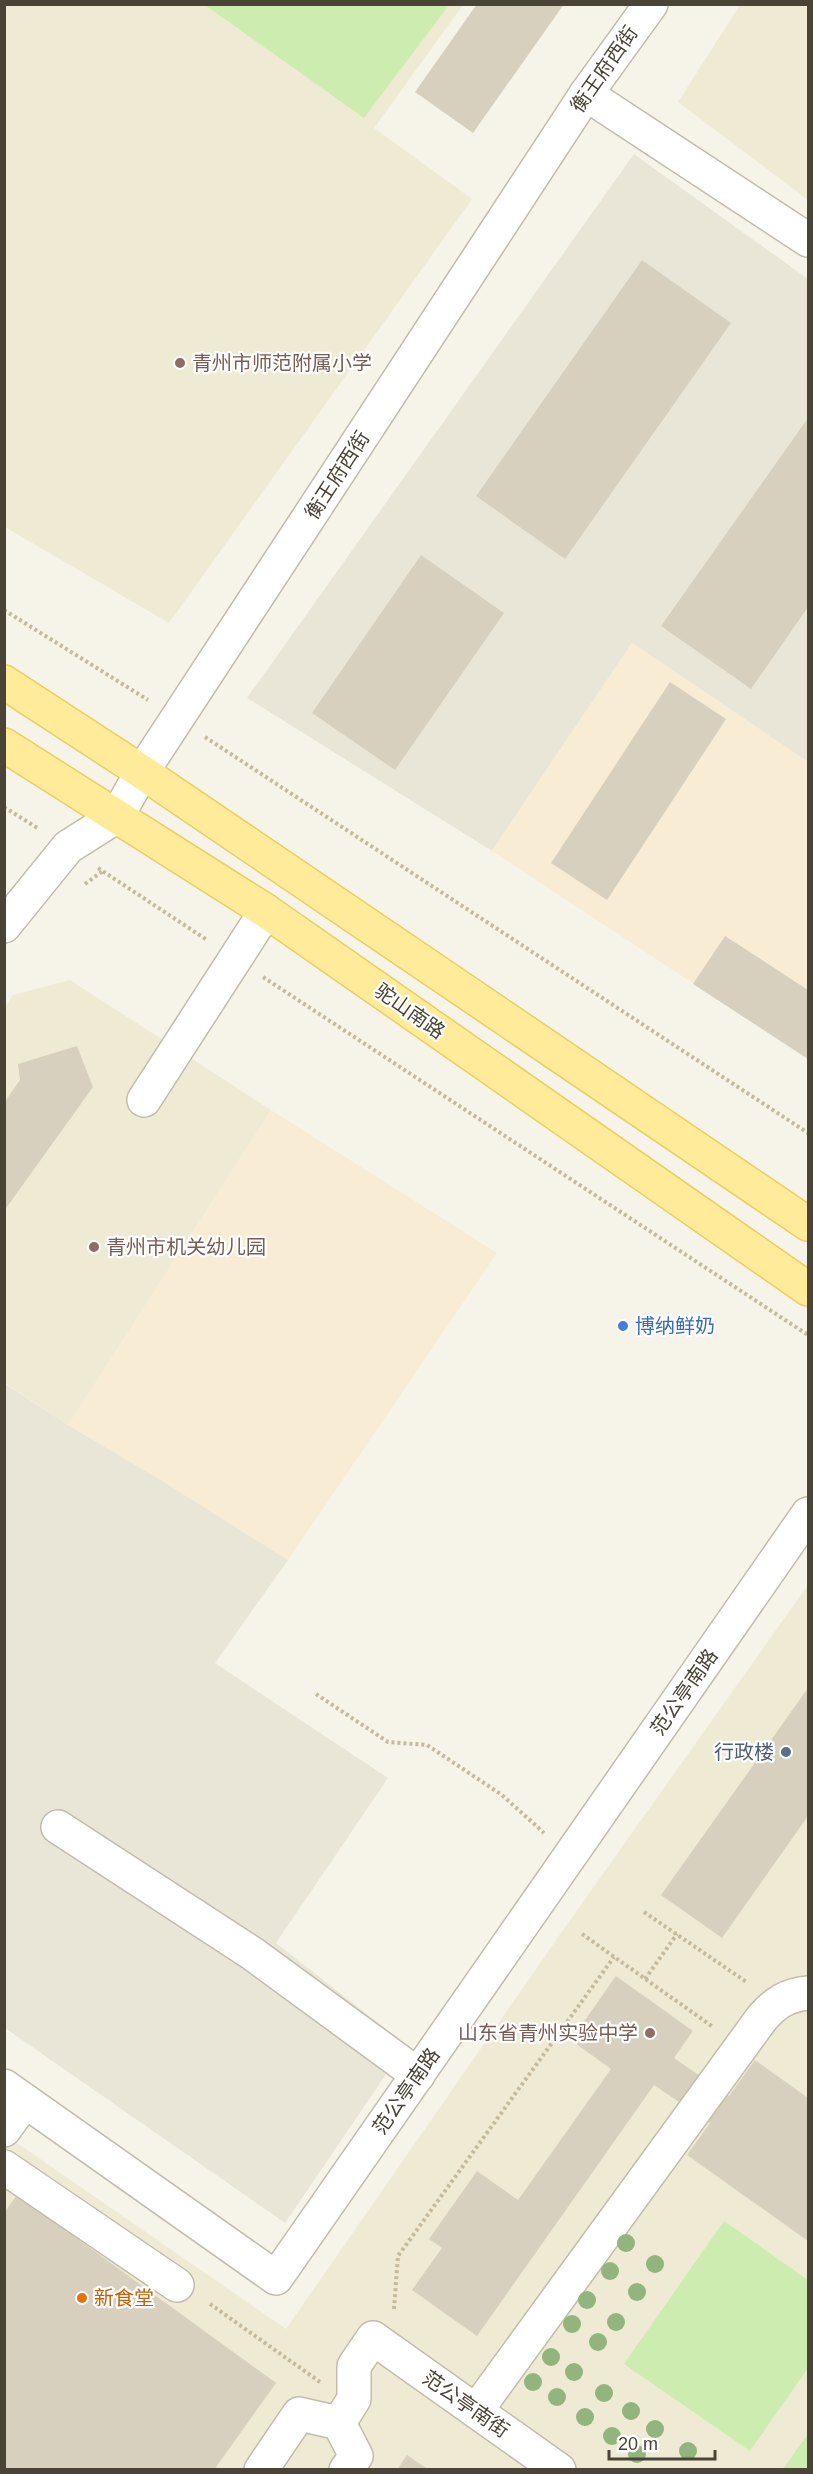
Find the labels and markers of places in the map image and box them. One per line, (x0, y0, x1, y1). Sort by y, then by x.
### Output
place label: 青州市师范附属小学 (192, 352, 372, 374)
marker: 青州市师范附属小学 (173, 356, 187, 370)
place label: 青州市机关幼儿园 (106, 1236, 266, 1258)
marker: 青州市机关幼儿园 (87, 1240, 101, 1254)
place label: 博纳鲜奶 (635, 1315, 715, 1337)
marker: 博纳鲜奶 (616, 1319, 630, 1333)
place label: 行政楼 (714, 1741, 774, 1763)
marker: 行政楼 (779, 1745, 793, 1759)
place label: 山东省青州实验中学 (458, 2022, 638, 2044)
marker: 山东省青州实验中学 (643, 2026, 657, 2040)
place label: 新食堂 (94, 2287, 154, 2309)
marker: 新食堂 (75, 2291, 89, 2305)

